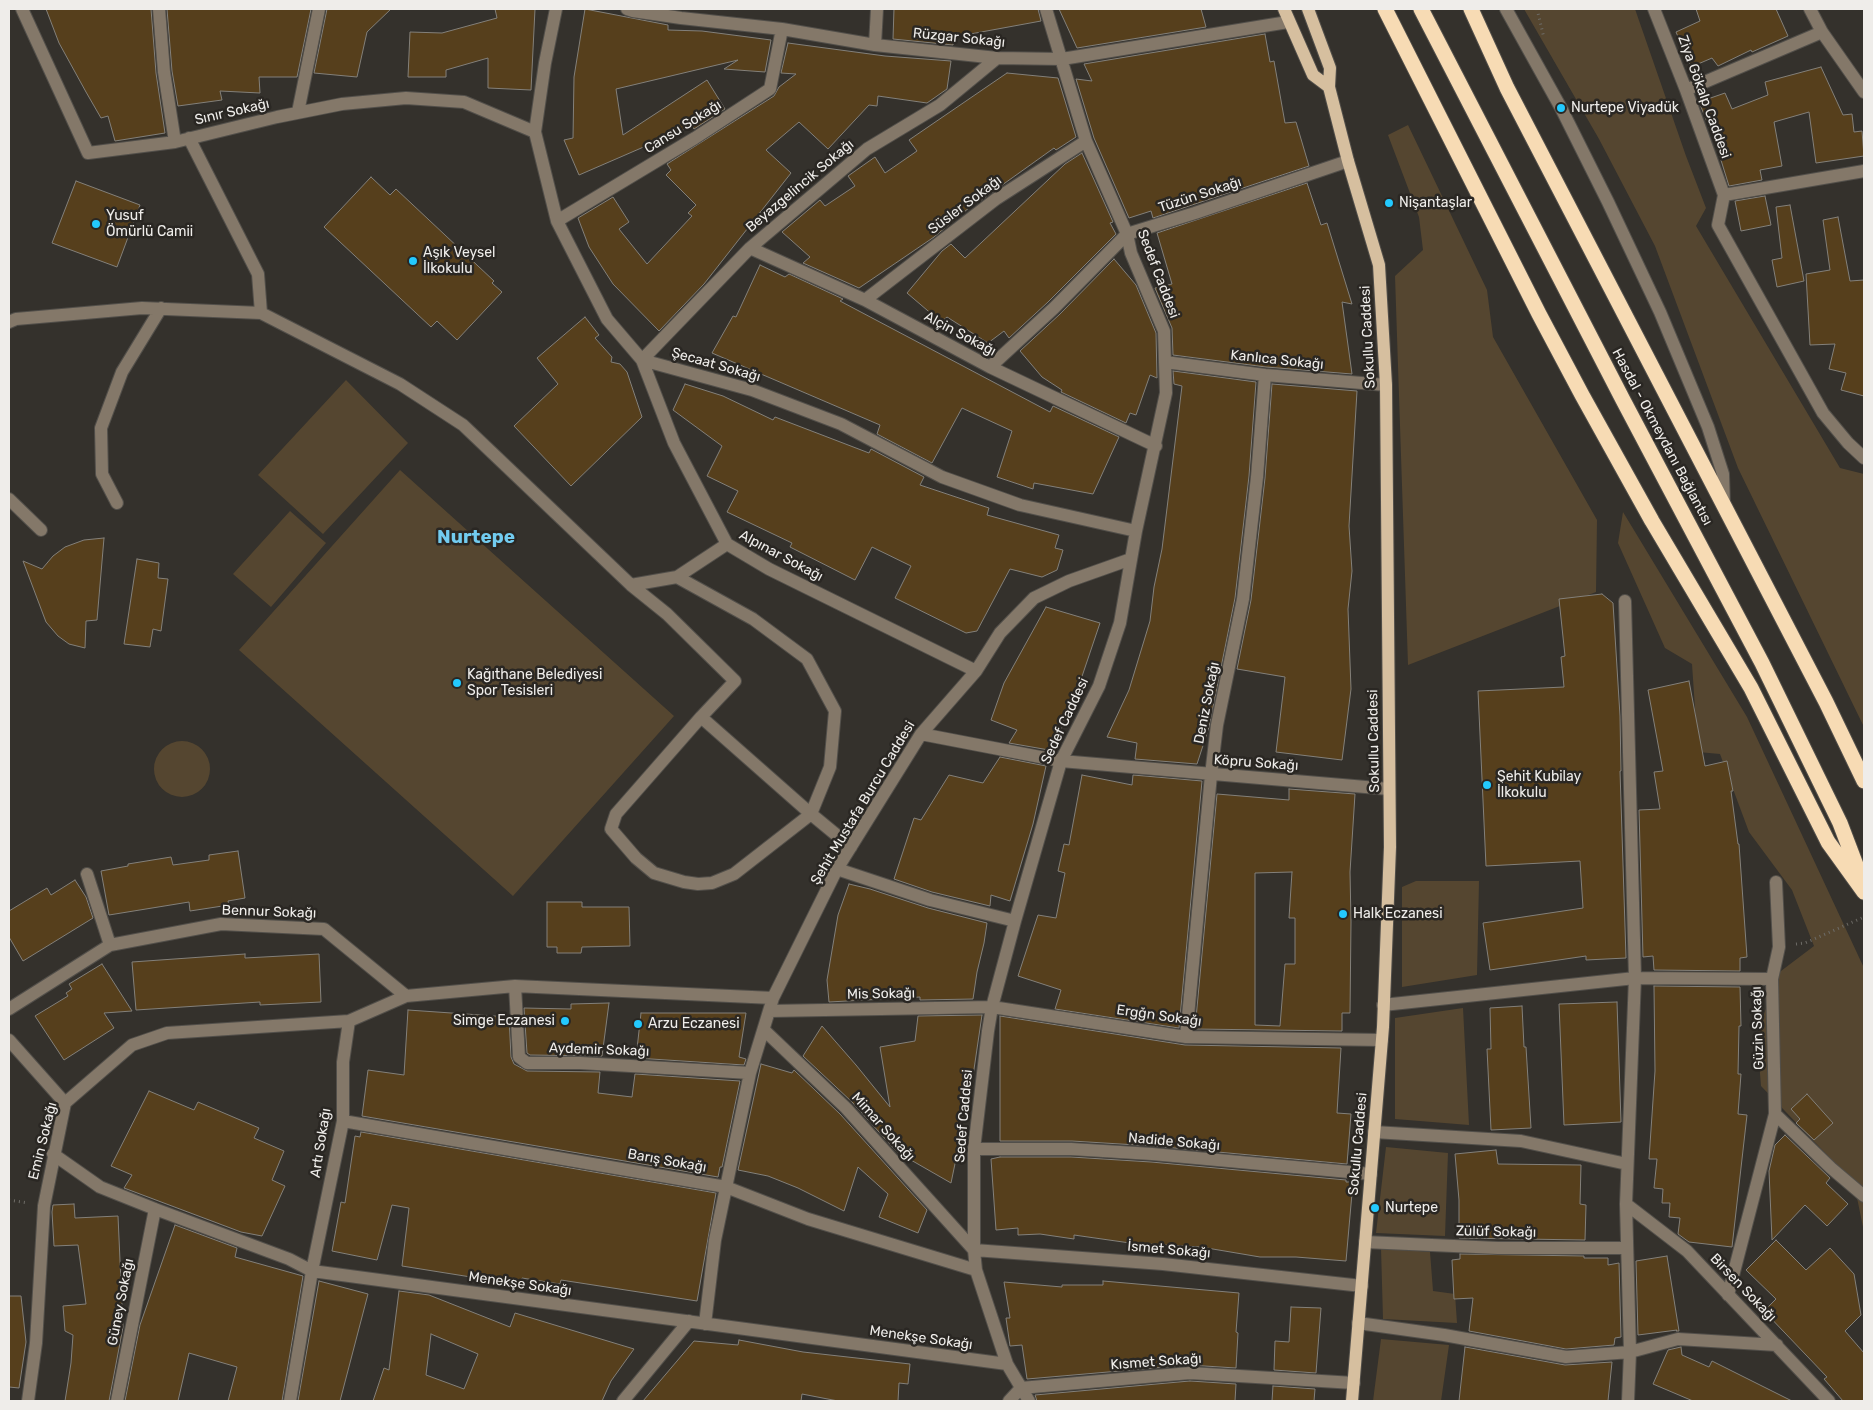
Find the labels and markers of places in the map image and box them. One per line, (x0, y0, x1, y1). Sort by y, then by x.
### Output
place label: Nurtepe Viyadük (1571, 100, 1679, 116)
marker: Nurtepe Viyadük (1555, 102, 1567, 114)
place label: Nişantaşlar (1399, 195, 1472, 211)
marker: Nişantaşlar (1383, 197, 1395, 209)
place label: Yusuf Ömürlü Camii (106, 208, 193, 240)
marker: Yusuf Ömürlü Camii (90, 218, 102, 230)
place label: Aşık Veysel İlkokulu (423, 245, 495, 278)
marker: Aşık Veysel İlkokulu (407, 255, 419, 267)
place label: Kağıthane Belediyesi Spor Tesisleri (467, 667, 602, 700)
marker: Kağıthane Belediyesi Spor Tesisleri (451, 677, 463, 689)
place label: Şehit Kubilay İlkokulu (1497, 769, 1581, 802)
marker: Şehit Kubilay İlkokulu (1481, 779, 1493, 791)
place label: Halk Eczanesi (1353, 906, 1443, 922)
marker: Halk Eczanesi (1337, 908, 1349, 920)
place label: Simge Eczanesi (453, 1013, 555, 1029)
marker: Simge Eczanesi (559, 1015, 571, 1027)
place label: Arzu Eczanesi (648, 1016, 740, 1032)
marker: Arzu Eczanesi (632, 1018, 644, 1030)
place label: Nurtepe (1385, 1200, 1438, 1216)
marker: Nurtepe (1369, 1202, 1381, 1214)

